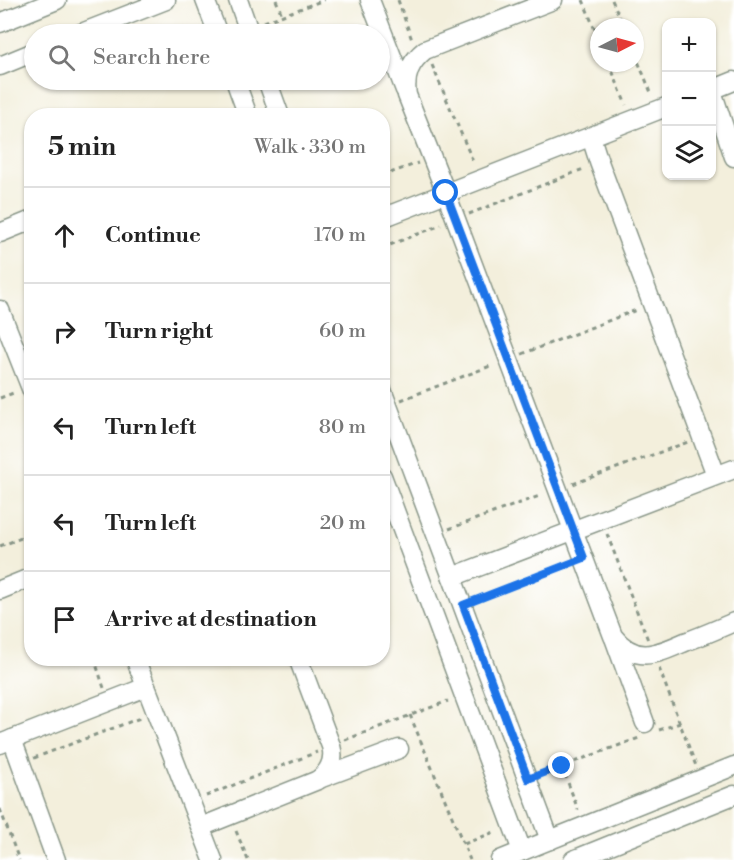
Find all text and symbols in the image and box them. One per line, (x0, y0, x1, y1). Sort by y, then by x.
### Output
north arrow (590, 18, 644, 72)
map controls (662, 18, 716, 180)
button: + (662, 18, 716, 72)
search box (24, 24, 390, 90)
icon: search (45, 41, 78, 74)
text: Search here (93, 44, 210, 71)
button: − (662, 72, 716, 126)
button: layers (662, 126, 716, 180)
text: 5 min (48, 131, 116, 163)
text: Walk · 330 m (254, 135, 366, 160)
route start (432, 179, 458, 205)
icon: ahead (48, 219, 81, 252)
text: Continue (105, 222, 201, 249)
text: 170 m (314, 223, 366, 248)
icon: right (48, 315, 81, 348)
text: Turn right (105, 318, 213, 345)
text: 60 m (319, 319, 366, 344)
icon: left (48, 411, 81, 444)
text: Turn left (105, 414, 196, 441)
text: 80 m (319, 415, 366, 440)
icon: left (48, 507, 81, 540)
text: Turn left (105, 510, 196, 537)
text: 20 m (320, 511, 366, 536)
icon: arrive (48, 603, 81, 636)
text: Arrive at destination (105, 606, 317, 633)
route end (548, 752, 574, 778)

